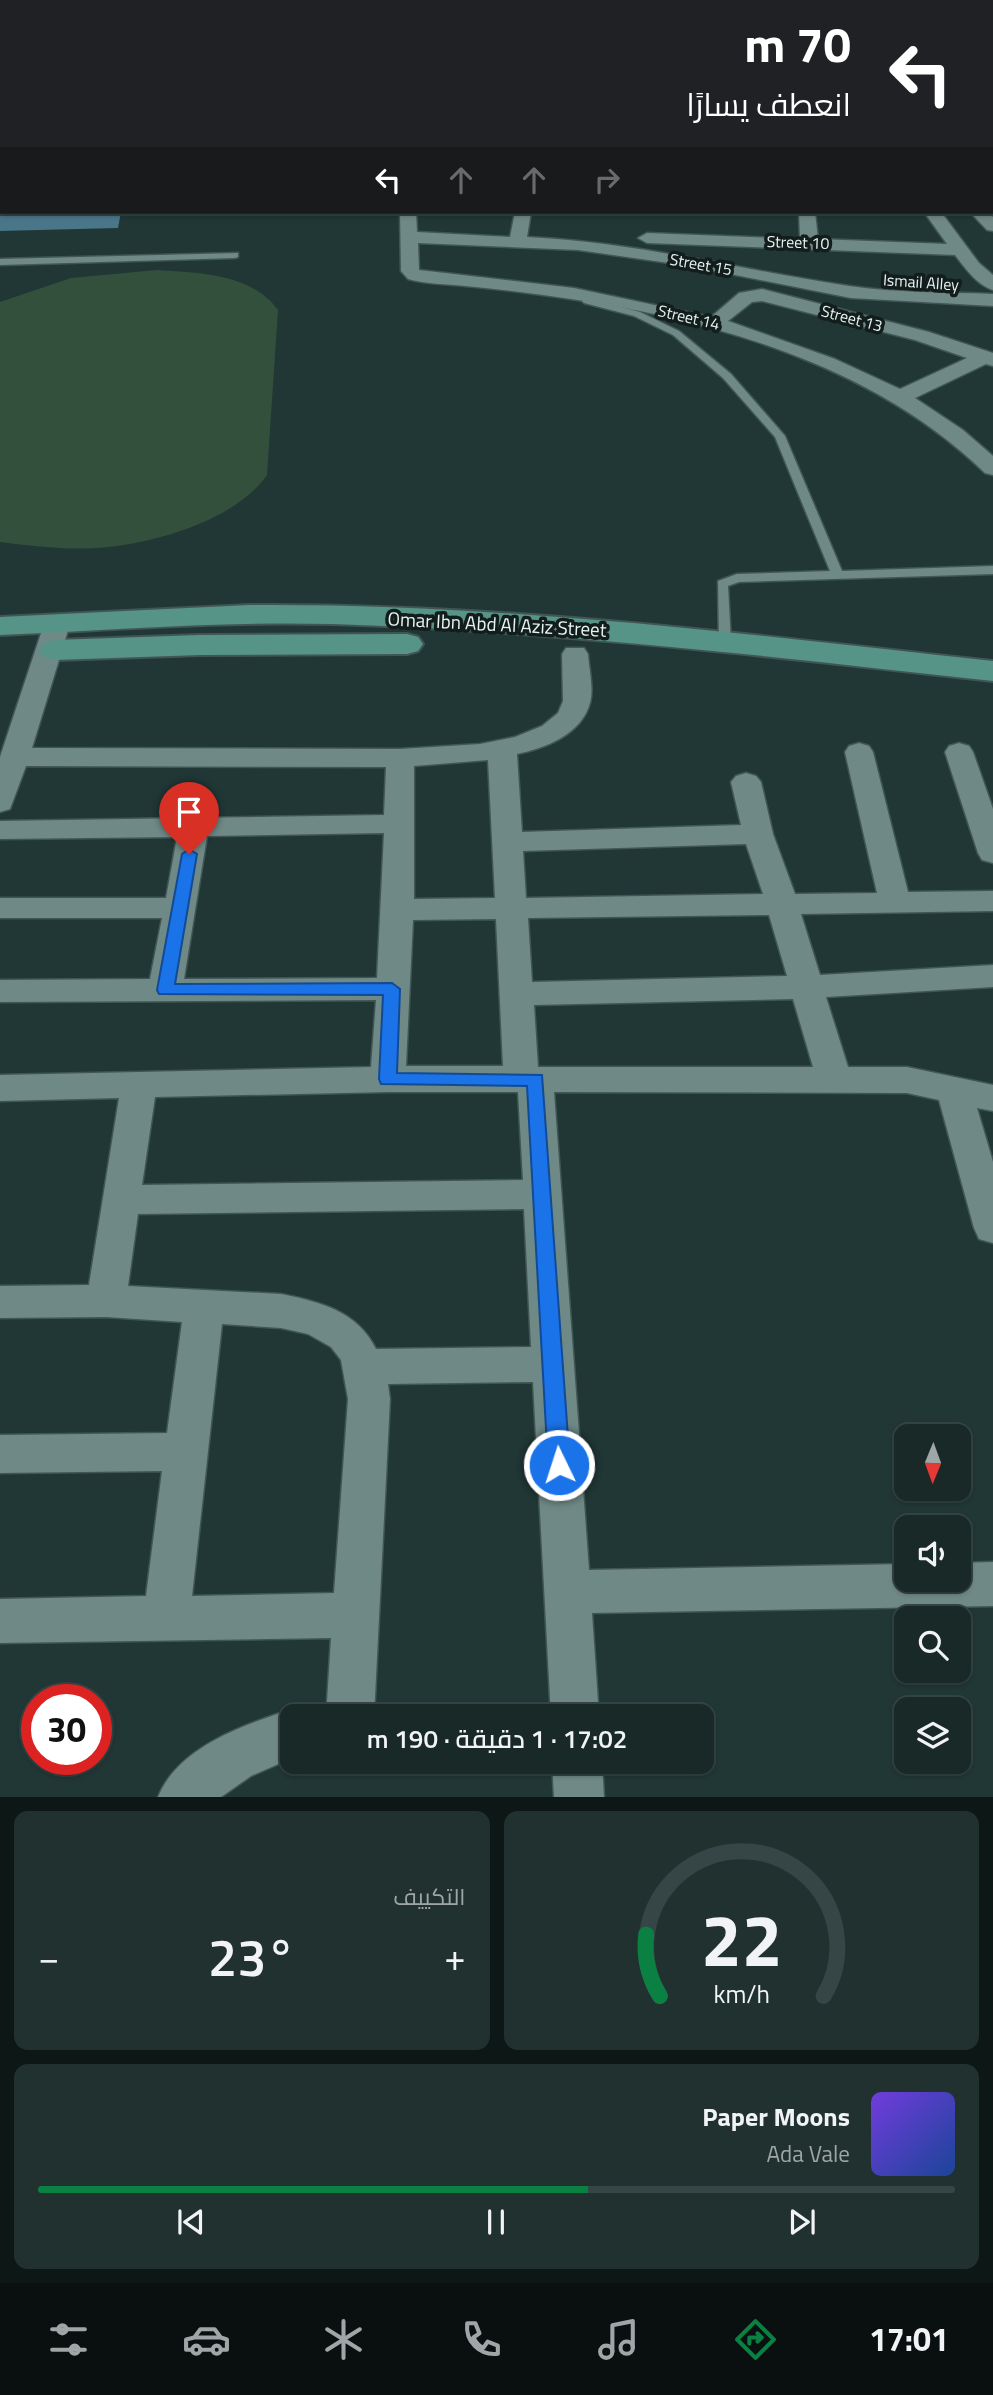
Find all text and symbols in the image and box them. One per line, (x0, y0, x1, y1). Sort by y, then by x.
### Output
text: 70 m (744, 6, 851, 81)
icon: left (875, 28, 966, 119)
text: انعطف يسارًا (686, 80, 851, 128)
icon: left (369, 161, 407, 199)
icon: ahead (442, 161, 480, 199)
icon: ahead (515, 161, 553, 199)
icon: right (588, 161, 626, 199)
street label: Street 10 (766, 229, 830, 255)
street label: Street 15 (668, 247, 734, 281)
street label: Ismail Alley (882, 267, 960, 297)
street label: Street 14 (656, 298, 722, 336)
street label: Street 13 (819, 298, 885, 338)
street label: Omar Ibn Abd Al Aziz Street (387, 603, 608, 644)
pin (159, 782, 219, 854)
icon: arrive (170, 793, 208, 831)
north arrow (894, 1424, 971, 1502)
map controls (894, 1424, 971, 1774)
position arrow (522, 1428, 596, 1502)
button: sound (894, 1515, 971, 1592)
button: search (894, 1606, 971, 1683)
speed limit sign: 30 (21, 1684, 112, 1775)
button: layers (894, 1697, 971, 1774)
text: 17:02 · 1 دقيقة · 190 m (367, 1719, 627, 1758)
text: التكييف (393, 1879, 466, 1914)
text: 22 (700, 1885, 782, 1995)
text: 23° (208, 1917, 295, 1996)
text: − (38, 1928, 59, 1986)
text: + (444, 1928, 466, 1986)
text: km/h (713, 1975, 770, 2013)
text: Paper Moons (702, 2097, 850, 2136)
text: Ada Vale (766, 2136, 850, 2171)
icon: previous (172, 2203, 210, 2241)
icon: pause (477, 2203, 515, 2241)
icon: next (783, 2203, 821, 2241)
icon: filters (44, 2315, 93, 2364)
icon: car (182, 2315, 231, 2364)
icon: climate (319, 2315, 368, 2364)
icon: phone (457, 2315, 506, 2364)
icon: music (594, 2315, 643, 2364)
icon: directions (731, 2315, 780, 2364)
text: 17:01 (869, 2315, 949, 2363)

